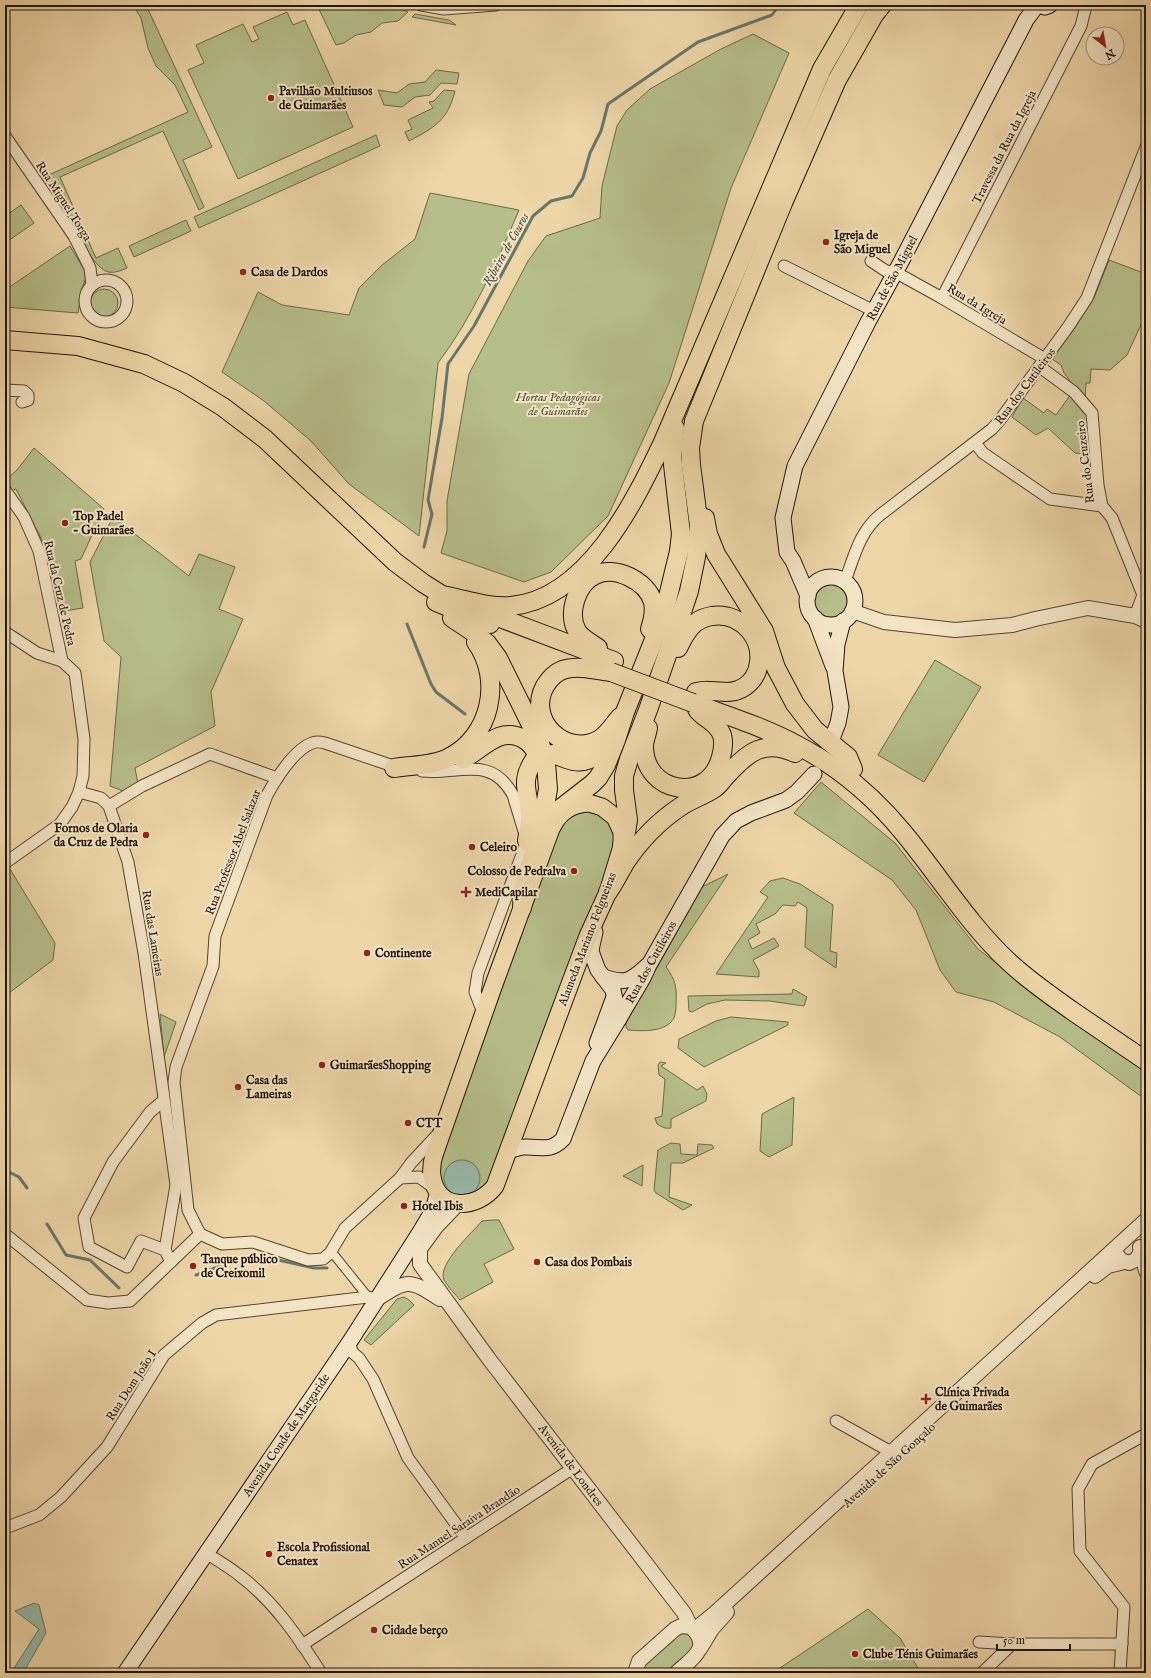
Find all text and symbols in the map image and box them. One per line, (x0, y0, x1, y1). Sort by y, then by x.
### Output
north arrow (1085, 26, 1125, 66)
text: N (1102, 45, 1118, 62)
place label: Pavilhão Multiusos de Guimarães (279, 84, 373, 113)
street label: Travessa da Rua da Igreja (969, 87, 1040, 207)
marker: Pavilhão Multiusos de Guimarães (266, 93, 276, 103)
street label: Rua Miguel Torga (32, 159, 95, 245)
water label: Ribeira de Couros (479, 210, 534, 289)
place label: Igreja de São Miguel (834, 228, 891, 258)
street label: Rua de São Miguel (864, 233, 921, 323)
marker: Igreja de São Miguel (821, 237, 831, 247)
place label: Casa de Dardos (251, 265, 328, 280)
marker: Casa de Dardos (238, 267, 248, 277)
street label: Rua da Igreja (944, 281, 1010, 329)
street label: Rua dos Cutileiros (992, 345, 1059, 428)
park label: Hortas Pedagógicas de Guimarães (515, 390, 601, 419)
street label: Rua do Cruzeiro (1073, 419, 1098, 504)
place label: Top Padel - Guimarães (72, 509, 135, 538)
marker: Top Padel - Guimarães (60, 518, 70, 528)
street label: Rua da Cruz de Pedra (40, 539, 79, 648)
street label: Rua Professor Abel Salazar (203, 787, 265, 917)
place label: Fornos de Olaria da Cruz de Pedra (54, 821, 139, 850)
marker: Fornos de Olaria da Cruz de Pedra (141, 830, 151, 840)
place label: Celeiro (480, 840, 517, 855)
marker: Celeiro (467, 842, 477, 852)
place label: Colosso de Pedralva (467, 864, 567, 879)
marker: Colosso de Pedralva (569, 866, 579, 876)
street label: Alameda Mariano Felgueiras (555, 870, 620, 1009)
place label: MediCapilar (475, 885, 538, 901)
marker: MediCapilar (460, 886, 472, 898)
street label: Rua das Lameiras (138, 889, 167, 977)
street label: Rua dos Cutileiros (623, 918, 680, 1006)
place label: Continente (375, 946, 432, 961)
marker: Continente (362, 948, 372, 958)
place label: GuimarãesShopping (330, 1058, 431, 1074)
marker: GuimarãesShopping (317, 1060, 327, 1070)
place label: Casa das Lameiras (245, 1073, 292, 1102)
marker: Casa das Lameiras (233, 1082, 243, 1092)
place label: CTT (416, 1116, 443, 1131)
marker: CTT (403, 1118, 413, 1128)
place label: Hotel Ibis (412, 1199, 464, 1214)
marker: Hotel Ibis (399, 1201, 409, 1211)
place label: Tanque público de Creixomil (200, 1252, 278, 1281)
place label: Casa dos Pombais (545, 1255, 633, 1270)
marker: Casa dos Pombais (532, 1257, 542, 1267)
marker: Tanque público de Creixomil (188, 1261, 198, 1271)
street label: Rua Dom João I (103, 1347, 161, 1424)
street label: Avenida Conde de Margaride (239, 1371, 333, 1500)
place label: Clínica Privada de Guimarães (935, 1385, 1010, 1414)
marker: Clínica Privada de Guimarães (920, 1393, 932, 1405)
street label: Avenida de São Gonçalo (839, 1419, 939, 1512)
street label: Avenida de Londres (534, 1420, 606, 1509)
street label: Rua Manuel Saraiva Brandão (395, 1482, 524, 1573)
place label: Escola Profissional Cenatex (277, 1540, 371, 1569)
marker: Escola Profissional Cenatex (264, 1549, 274, 1559)
place label: Cidade berço (382, 1623, 448, 1639)
marker: Cidade berço (369, 1625, 379, 1635)
scale bar (997, 1626, 1070, 1652)
text: 50 m (1003, 1633, 1025, 1648)
place label: Clube Ténis Guimarães (863, 1647, 979, 1662)
marker: Clube Ténis Guimarães (850, 1649, 860, 1659)

